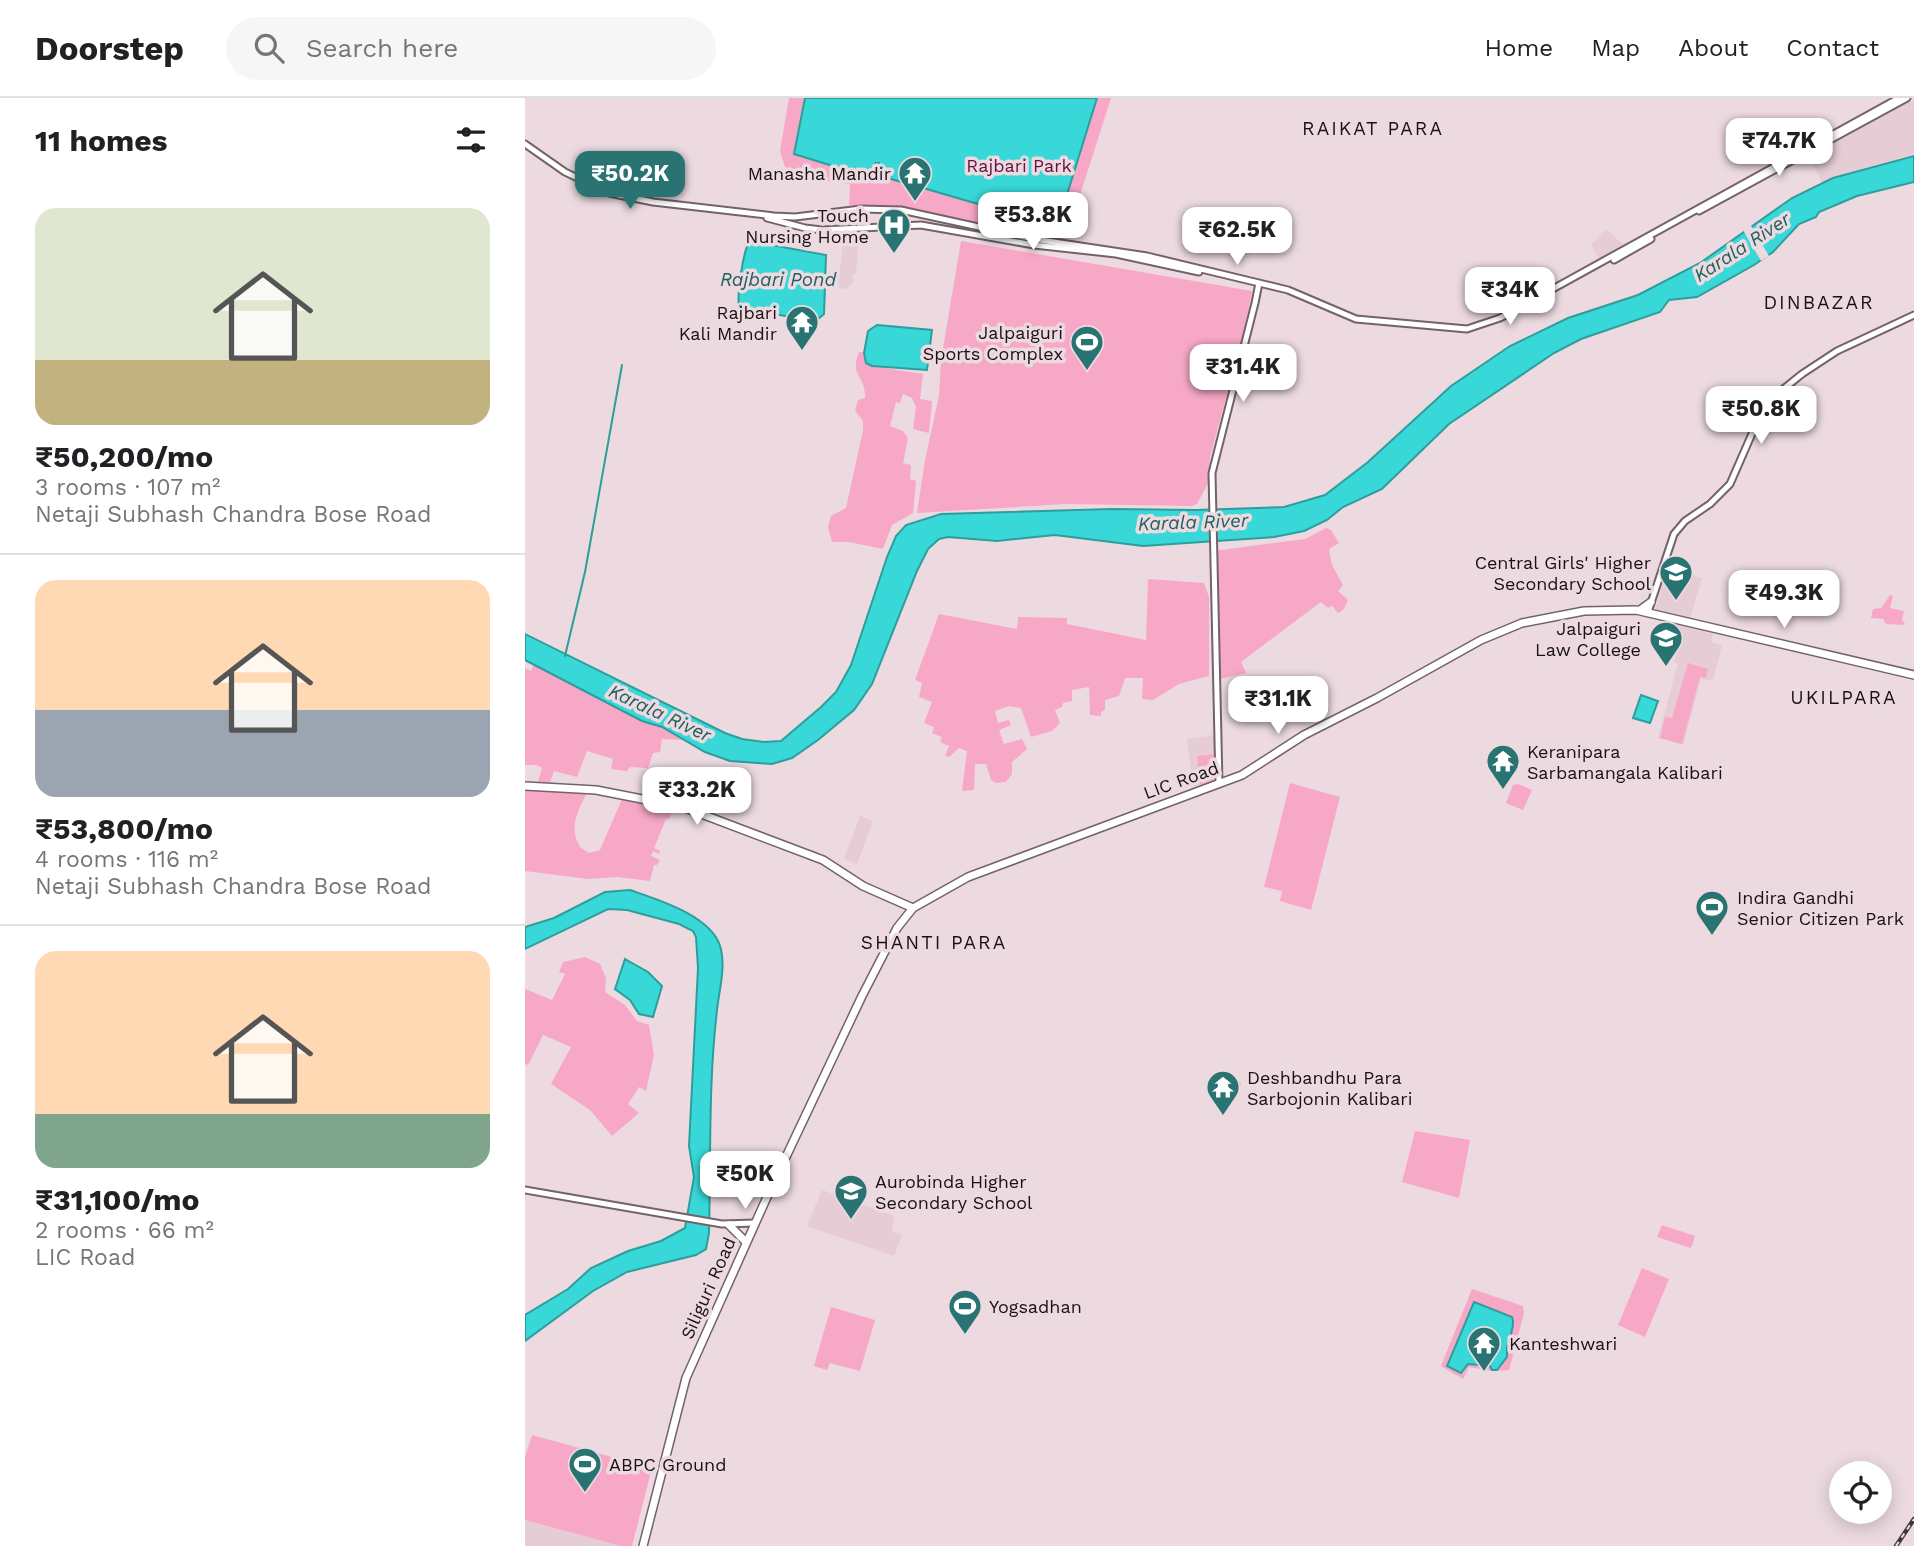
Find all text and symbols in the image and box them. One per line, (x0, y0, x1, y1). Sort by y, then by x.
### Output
search box (226, 17, 716, 80)
text: Doorstep (35, 29, 184, 68)
icon: search (250, 29, 288, 67)
text: Search here (306, 33, 458, 63)
text: Home (1485, 34, 1553, 62)
text: Map (1591, 34, 1640, 62)
text: About (1678, 34, 1748, 62)
text: Contact (1786, 34, 1879, 62)
district label: RAIKAT PARA (1302, 117, 1444, 140)
pin: ₹74.7K (1722, 118, 1836, 178)
icon: filters (452, 121, 490, 159)
text: 11 homes (35, 123, 168, 158)
text: ₹74.7K (1742, 127, 1816, 154)
pin: ₹50.2K (573, 152, 687, 211)
temple icon: Manasha Mandir (896, 154, 934, 203)
park label: Rajbari Park (966, 155, 1072, 176)
text: ₹50.2K (591, 160, 669, 187)
place label: Manasha Mandir (748, 163, 891, 184)
pin: ₹53.8K (976, 192, 1090, 252)
text: ₹53.8K (994, 201, 1072, 228)
place label: Touch Nursing Home (745, 205, 869, 247)
hospital icon: Touch Nursing Home (875, 206, 913, 255)
water label: Karala River (1689, 207, 1795, 287)
pin: ₹62.5K (1180, 208, 1294, 267)
text: ₹62.5K (1198, 216, 1276, 243)
icon: home (200, 253, 326, 379)
water label: Rajbari Pond (720, 268, 837, 291)
pin: ₹34K (1469, 268, 1551, 327)
text: ₹34K (1481, 276, 1539, 303)
district label: DINBAZAR (1763, 291, 1875, 314)
place label: Rajbari Kali Mandir (679, 302, 777, 344)
temple icon: Rajbari Kali Mandir (783, 303, 821, 352)
place label: Jalpaiguri Sports Complex (923, 322, 1063, 364)
sports icon: Jalpaiguri Sports Complex (1068, 323, 1106, 372)
pin: ₹31.4K (1186, 344, 1300, 404)
text: ₹31.4K (1206, 353, 1280, 380)
pin: ₹50.8K (1704, 386, 1818, 446)
text: ₹50.8K (1722, 395, 1800, 422)
text: ₹50,200/mo (35, 439, 213, 474)
text: 3 rooms · 107 m² (35, 474, 221, 501)
text: Netaji Subhash Chandra Bose Road (35, 501, 431, 528)
water label: Karala River (1137, 509, 1249, 535)
place label: Central Girls' Higher Secondary School (1475, 552, 1651, 594)
school or university icon: Central Girls' Higher Secondary School (1657, 553, 1695, 602)
pin: ₹49.3K (1727, 570, 1841, 630)
text: ₹49.3K (1745, 579, 1823, 606)
place label: Jalpaiguri Law College (1535, 618, 1641, 660)
school or university icon: Jalpaiguri Law College (1647, 619, 1685, 668)
icon: home (200, 625, 326, 751)
pin: ₹31.1K (1221, 676, 1335, 736)
water label: Karala River (605, 679, 715, 747)
text: ₹31.1K (1244, 685, 1312, 712)
district label: UKILPARA (1790, 686, 1898, 709)
place label: Keranipara Sarbamangala Kalibari (1527, 741, 1723, 783)
temple icon: Keranipara Sarbamangala Kalibari (1484, 742, 1522, 791)
street label: LIC Road (1141, 757, 1221, 803)
pin: ₹33.2K (640, 768, 754, 827)
text: ₹33.2K (658, 776, 736, 803)
text: ₹53,800/mo (35, 811, 213, 846)
text: 4 rooms · 116 m² (35, 846, 218, 873)
text: Netaji Subhash Chandra Bose Road (35, 873, 431, 900)
place label: Indira Gandhi Senior Citizen Park (1737, 887, 1904, 929)
sports icon: Indira Gandhi Senior Citizen Park (1693, 888, 1731, 937)
district label: SHANTI PARA (861, 931, 1007, 954)
icon: home (200, 996, 326, 1122)
place label: Deshbandhu Para Sarbojonin Kalibari (1247, 1067, 1412, 1109)
temple icon: Deshbandhu Para Sarbojonin Kalibari (1204, 1068, 1242, 1117)
pin: ₹50K (704, 1152, 786, 1211)
text: ₹50K (716, 1160, 774, 1187)
place label: Aurobinda Higher Secondary School (875, 1171, 1033, 1213)
school or university icon: Aurobinda Higher Secondary School (832, 1172, 870, 1221)
text: ₹31,100/mo (35, 1182, 200, 1217)
text: 2 rooms · 66 m² (35, 1217, 214, 1244)
street label: Siliguri Road (676, 1234, 740, 1342)
text: LIC Road (35, 1244, 135, 1271)
sports icon: Yogsadhan (946, 1287, 984, 1336)
place label: Yogsadhan (989, 1296, 1082, 1317)
temple icon: Kanteshwari (1465, 1324, 1503, 1373)
place label: Kanteshwari (1509, 1333, 1617, 1354)
sports icon: ABPC Ground (566, 1445, 604, 1494)
place label: ABPC Ground (609, 1454, 727, 1475)
map controls (1829, 1461, 1892, 1524)
button: locate (1829, 1461, 1892, 1524)

